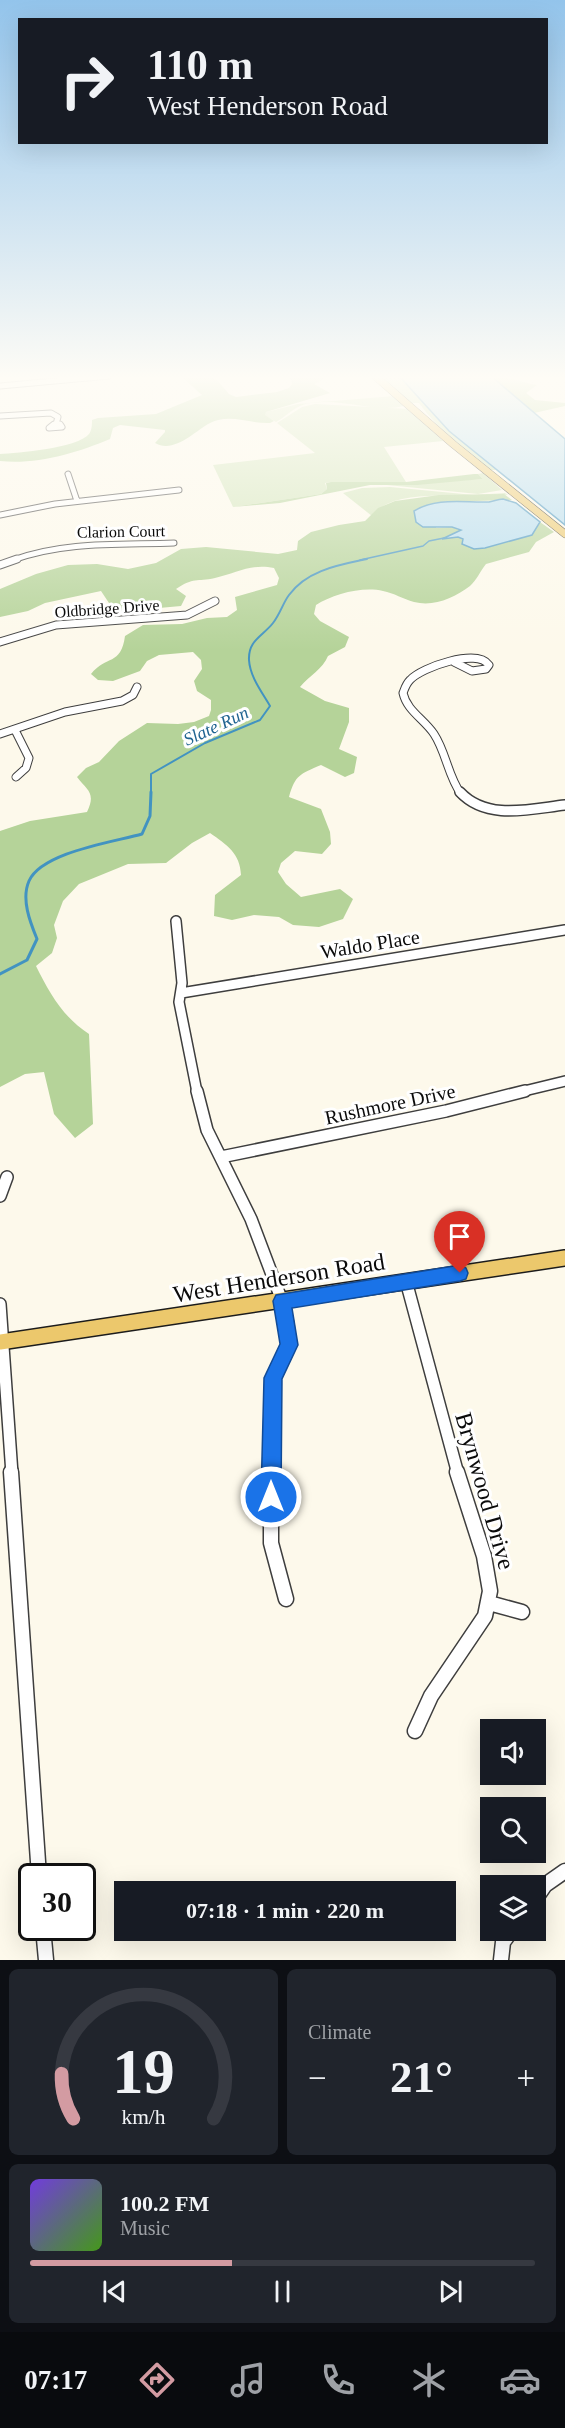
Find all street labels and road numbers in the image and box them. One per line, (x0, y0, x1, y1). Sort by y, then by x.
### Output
street label: Clarion Court (77, 522, 166, 541)
street label: Oldbridge Drive (54, 596, 160, 622)
street label: Waldo Place (319, 925, 421, 963)
street label: Rushmore Drive (323, 1079, 457, 1129)
street label: West Henderson Road (171, 1248, 387, 1308)
street label: Brynwood Drive (450, 1410, 520, 1572)

